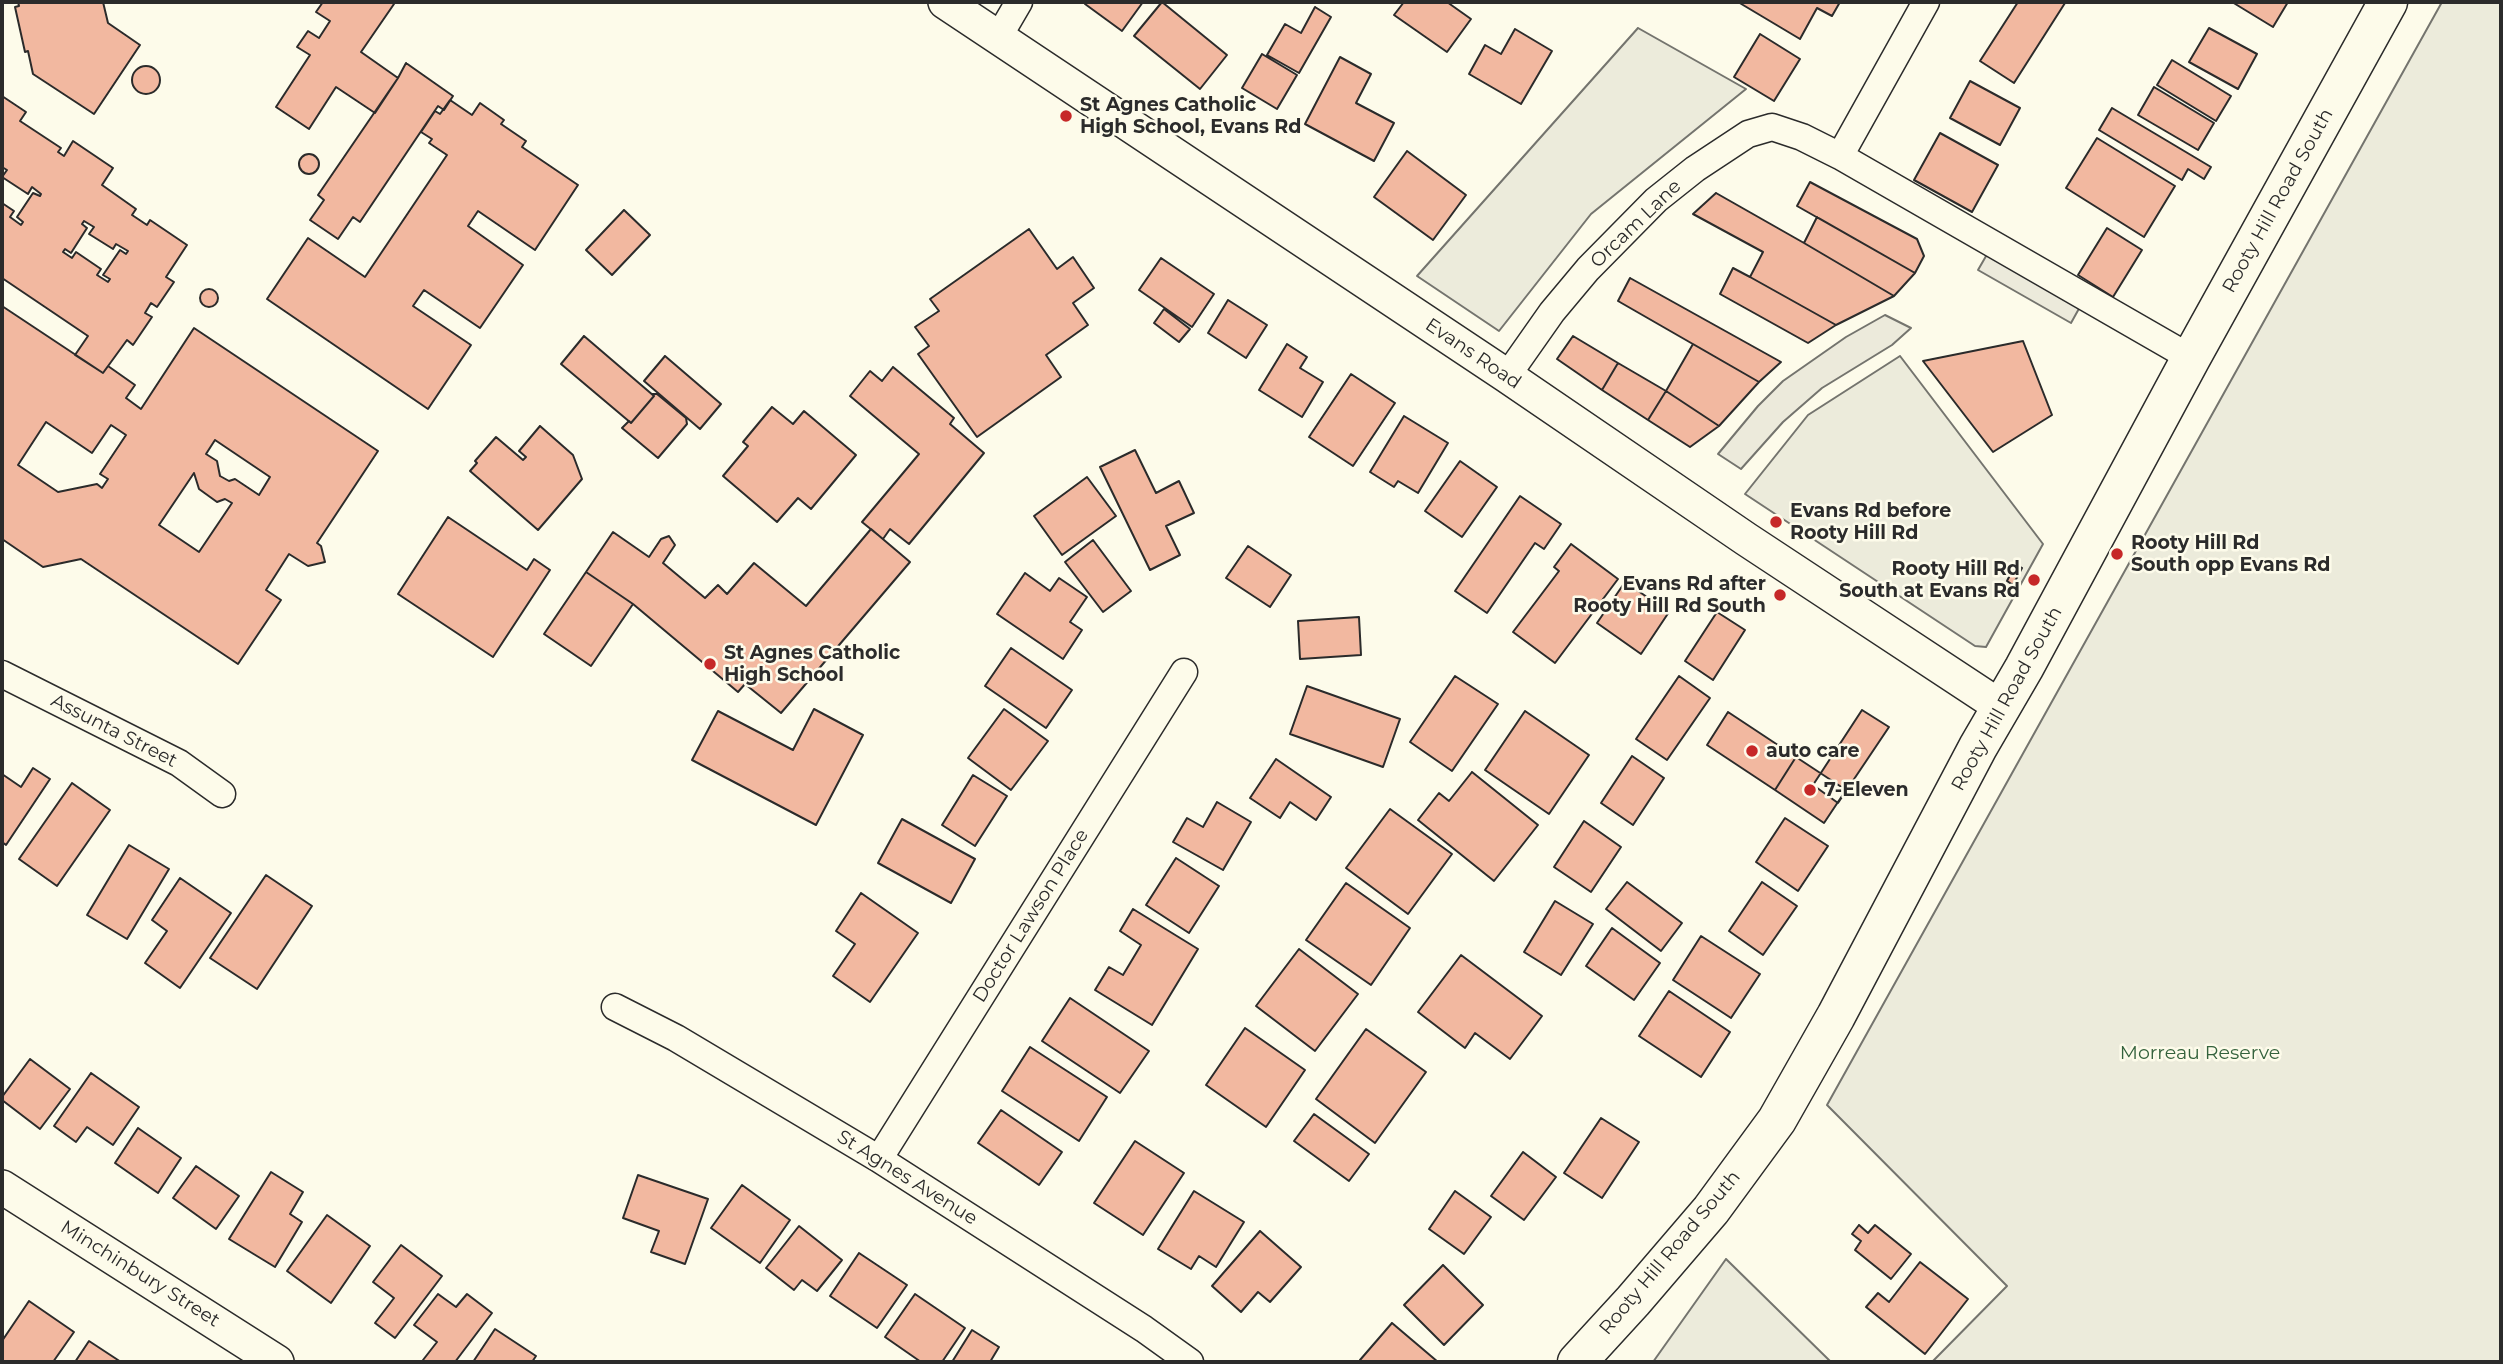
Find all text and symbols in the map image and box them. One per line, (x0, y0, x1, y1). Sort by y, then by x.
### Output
place label: St Agnes Catholic High School, Evans Rd (1080, 94, 1301, 138)
street label: Rooty Hill Road South (2218, 105, 2338, 297)
marker: St Agnes Catholic High School, Evans Rd (1058, 108, 1074, 124)
street label: Orcam Lane (1586, 175, 1686, 273)
street label: Evans Road (1421, 314, 1525, 394)
place label: Evans Rd before Rooty Hill Rd (1790, 500, 1951, 544)
marker: Evans Rd before Rooty Hill Rd (1768, 514, 1784, 530)
place label: Rooty Hill Rd South opp Evans Rd (2131, 532, 2330, 576)
marker: Rooty Hill Rd South opp Evans Rd (2109, 546, 2125, 562)
place label: Rooty Hill Rd South at Evans Rd (1839, 558, 2020, 602)
marker: Rooty Hill Rd South at Evans Rd (2026, 572, 2042, 588)
place label: Evans Rd after Rooty Hill Rd South (1573, 573, 1766, 617)
marker: Evans Rd after Rooty Hill Rd South (1772, 587, 1788, 603)
street label: Rooty Hill Road South (1947, 603, 2067, 795)
place label: St Agnes Catholic High School (724, 642, 900, 686)
marker: St Agnes Catholic High School (702, 656, 718, 672)
street label: Assunta Street (47, 689, 181, 773)
place label: auto care (1766, 740, 1860, 762)
marker: auto care (1744, 743, 1760, 759)
place label: 7-Eleven (1824, 779, 1909, 801)
marker: 7-Eleven (1802, 782, 1818, 798)
street label: Doctor Lawson Place (968, 825, 1094, 1007)
park label: Morreau Reserve (2120, 1042, 2280, 1064)
street label: St Agnes Avenue (833, 1126, 981, 1230)
street label: Rooty Hill Road South (1595, 1166, 1745, 1340)
street label: Minchinbury Street (56, 1216, 224, 1332)

